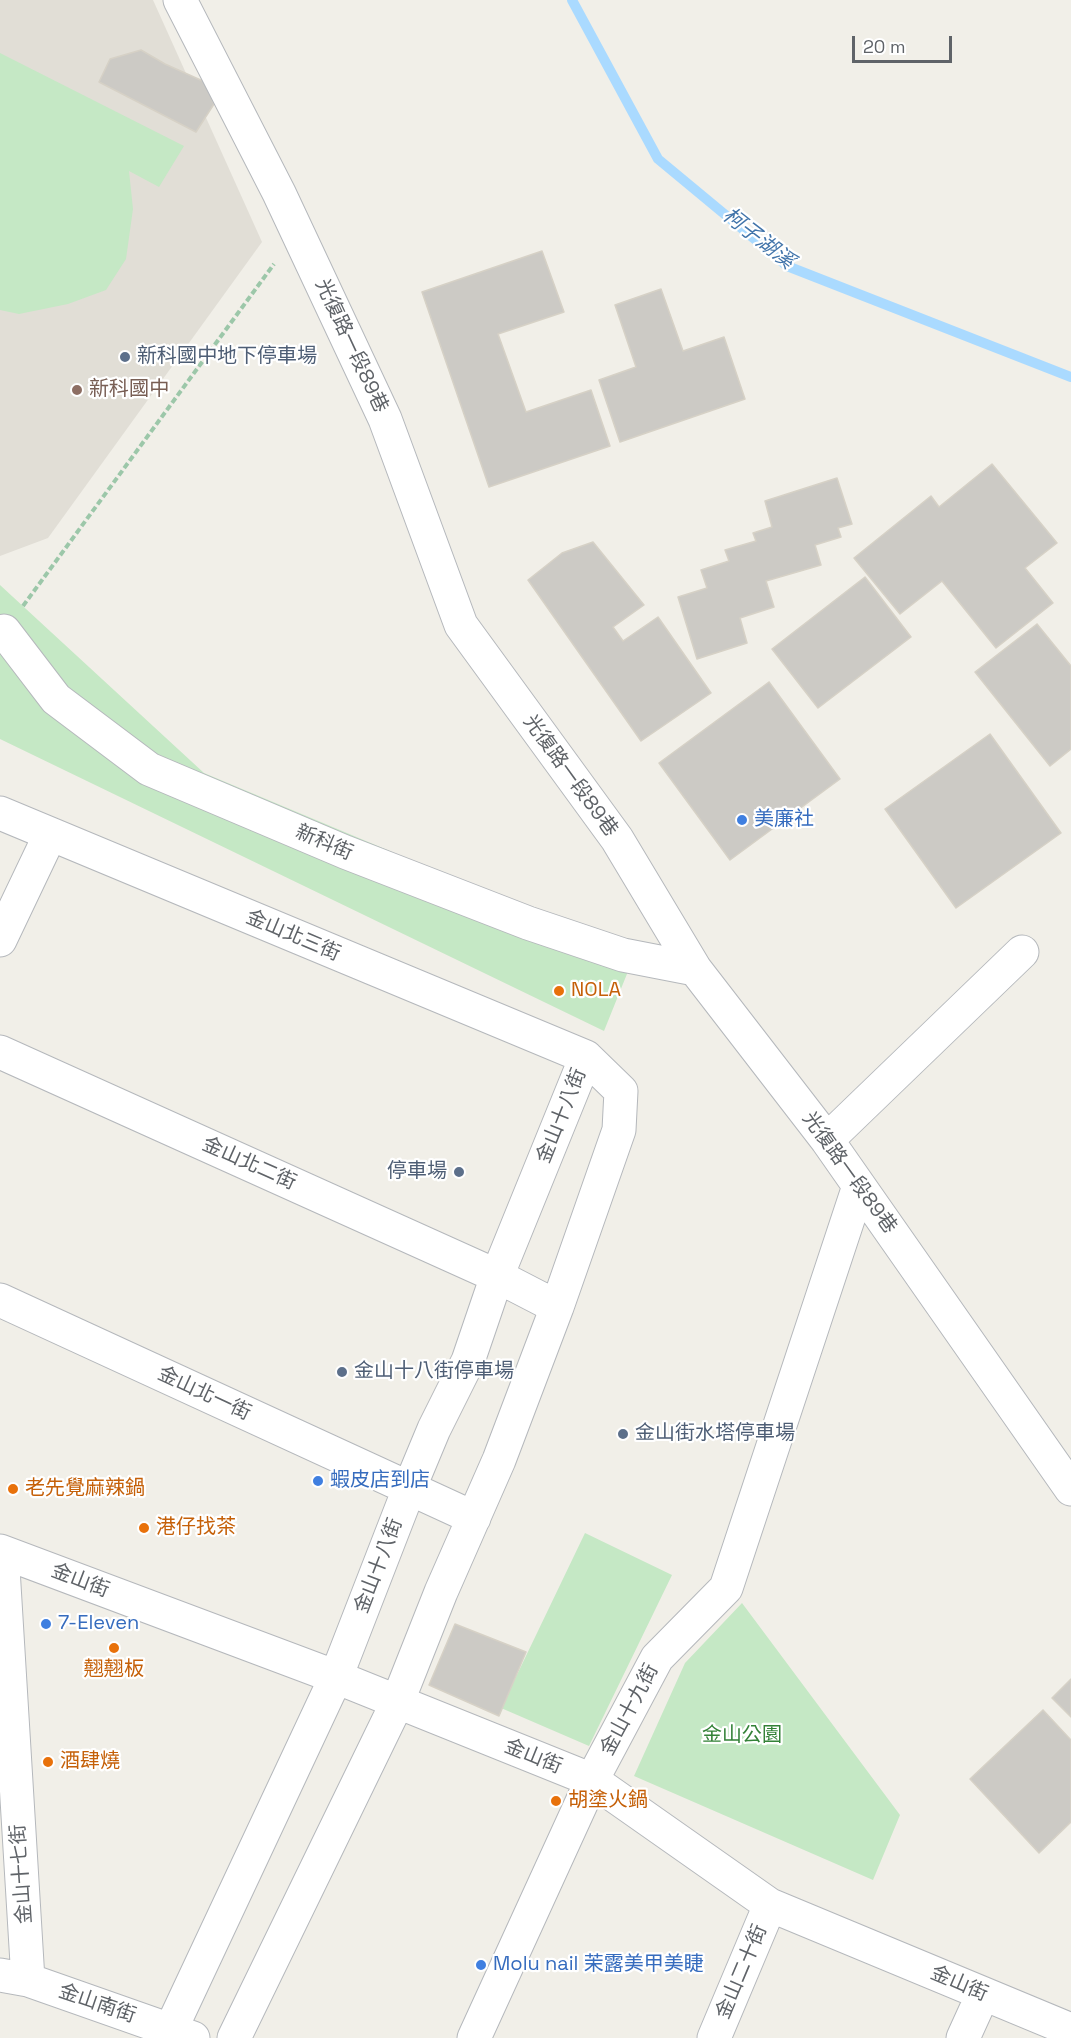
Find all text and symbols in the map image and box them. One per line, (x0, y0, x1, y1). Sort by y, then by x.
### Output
scale bar (855, 24, 956, 62)
text: 20 m (863, 35, 906, 58)
water label: 柯子湖溪 (717, 203, 799, 275)
street label: 光復路一段89巷 (310, 275, 392, 417)
place label: 新科國中地下停車場 (137, 345, 317, 369)
marker: 新科國中地下停車場 (118, 350, 132, 364)
place label: 新科國中 (89, 378, 169, 402)
marker: 新科國中 (70, 383, 84, 397)
street label: 光復路一段89巷 (518, 710, 622, 842)
place label: 美廉社 (754, 808, 814, 832)
marker: 美廉社 (735, 813, 749, 827)
street label: 新科街 (292, 820, 356, 866)
street label: 金山北三街 (242, 905, 344, 967)
place label: NOLA (571, 979, 621, 1003)
marker: NOLA (552, 984, 566, 998)
street label: 金山十八街 (532, 1065, 592, 1167)
street label: 光復路一段89巷 (797, 1107, 901, 1239)
street label: 金山北二街 (198, 1133, 300, 1195)
place label: 停車場 (387, 1160, 447, 1184)
marker: 停車場 (452, 1165, 466, 1179)
place label: 金山十八街停車場 (354, 1360, 514, 1384)
street label: 金山北一街 (154, 1362, 254, 1426)
marker: 金山十八街停車場 (335, 1365, 349, 1379)
place label: 金山街水塔停車場 (635, 1422, 795, 1446)
marker: 金山街水塔停車場 (616, 1427, 630, 1441)
place label: 蝦皮店到店 (330, 1469, 430, 1493)
marker: 蝦皮店到店 (311, 1474, 325, 1488)
place label: 老先覺麻辣鍋 (25, 1477, 145, 1501)
marker: 老先覺麻辣鍋 (6, 1482, 20, 1496)
street label: 金山十八街 (350, 1515, 408, 1617)
place label: 港仔找茶 (156, 1516, 236, 1540)
marker: 港仔找茶 (137, 1521, 151, 1535)
street label: 金山街 (48, 1559, 112, 1603)
place label: 7-Eleven (58, 1612, 139, 1636)
marker: 7-Eleven (39, 1617, 53, 1631)
marker: 翹翹板 (107, 1641, 121, 1655)
place label: 翹翹板 (84, 1658, 144, 1682)
street label: 金山十九街 (596, 1660, 664, 1760)
park label: 金山公園 (702, 1724, 782, 1748)
street label: 金山街 (501, 1735, 565, 1779)
place label: 酒肆燒 (60, 1750, 120, 1774)
marker: 酒肆燒 (41, 1755, 55, 1769)
place label: 胡塗火鍋 (568, 1789, 648, 1813)
marker: 胡塗火鍋 (549, 1794, 563, 1808)
street label: 金山十七街 (7, 1823, 37, 1925)
street label: 金山二十街 (711, 1921, 773, 2023)
place label: Molu nail 茉露美甲美睫 (493, 1953, 704, 1977)
marker: Molu nail 茉露美甲美睫 (474, 1958, 488, 1972)
street label: 金山街 (927, 1961, 991, 2007)
street label: 金山南街 (55, 1980, 139, 2028)

